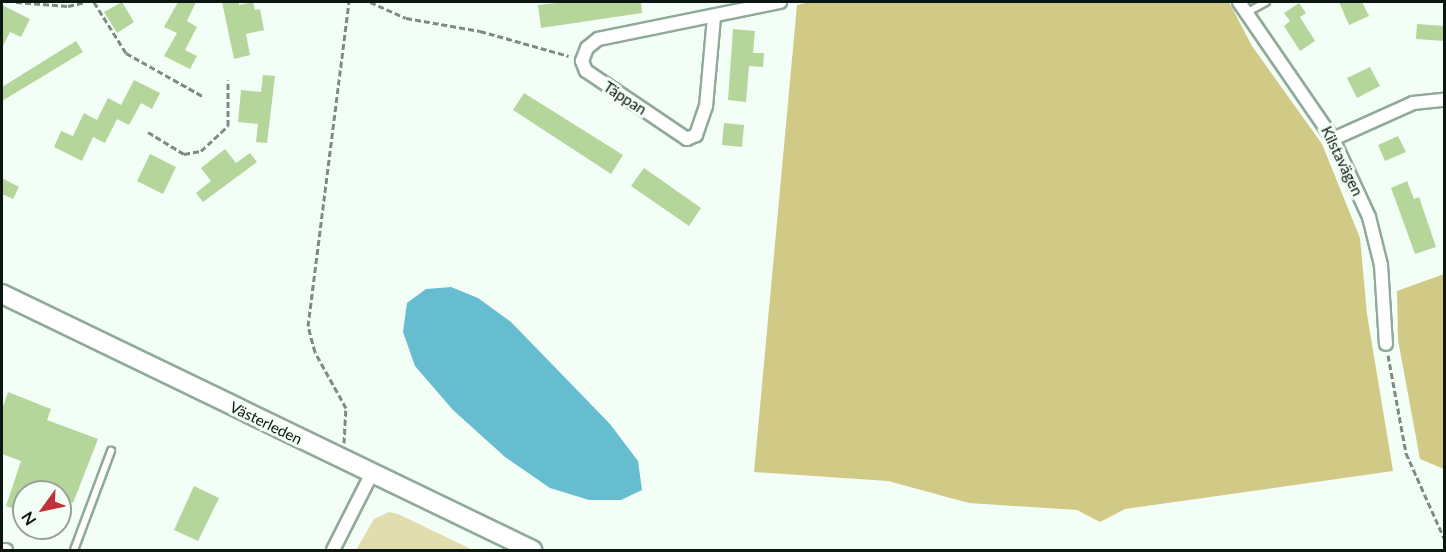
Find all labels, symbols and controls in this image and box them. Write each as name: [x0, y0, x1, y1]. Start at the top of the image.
street label: Täppan: [600, 77, 650, 119]
street label: Kilstavägen: [1317, 123, 1367, 199]
street label: Västerleden: [227, 398, 305, 448]
north arrow: [12, 480, 72, 540]
text: N: [17, 509, 39, 529]

